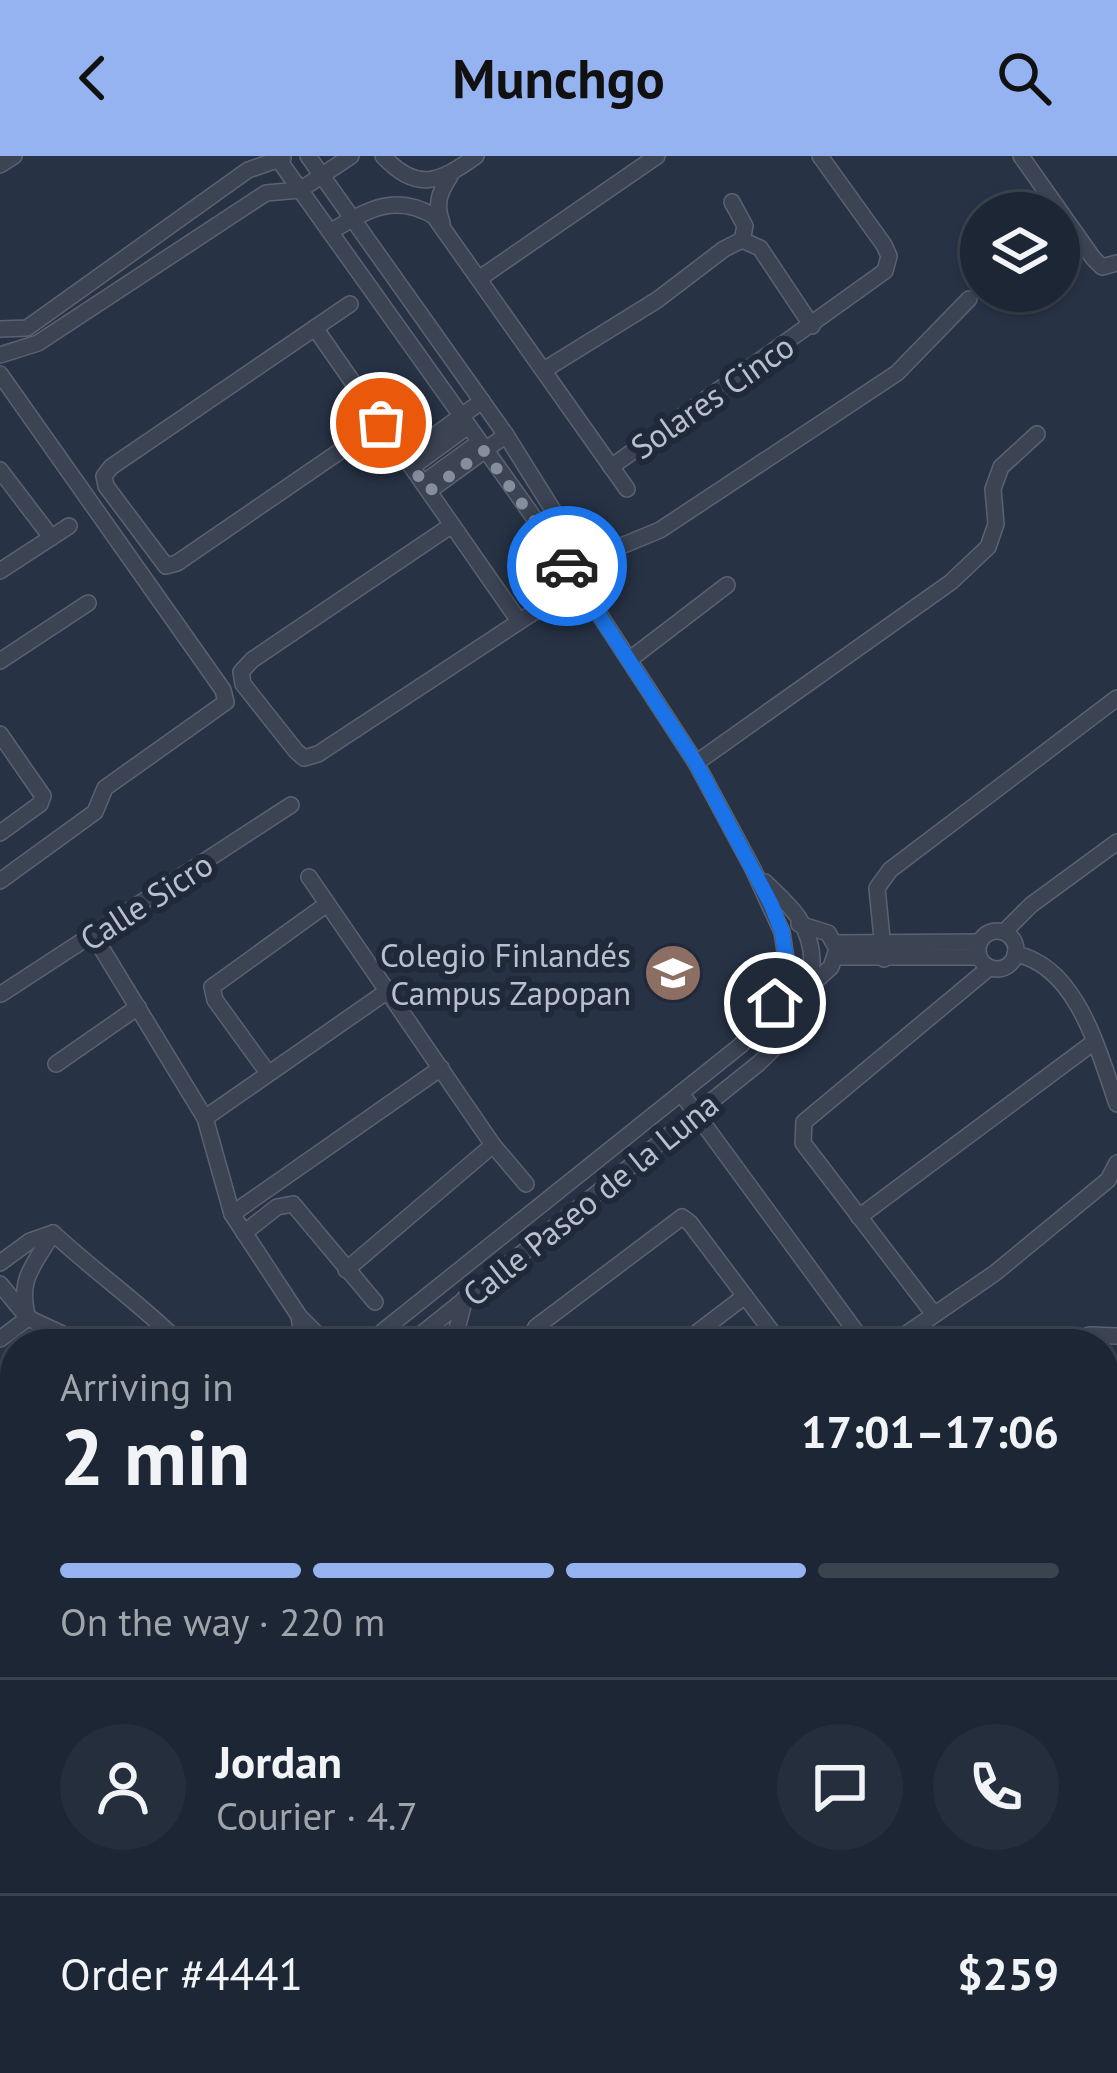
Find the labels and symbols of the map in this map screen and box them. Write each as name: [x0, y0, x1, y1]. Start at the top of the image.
street label: Solares Cinco: [622, 324, 802, 468]
pin: [330, 372, 432, 474]
courier: [507, 506, 627, 626]
street label: Calle Sicro: [72, 842, 220, 960]
place label: Colegio Finlandés Campus Zapopan: [380, 933, 631, 1014]
school or university icon: Colegio Finlandés Campus Zapopan: [642, 942, 704, 1004]
pin: [724, 952, 826, 1054]
street label: Calle Paseo de la Luna: [453, 1083, 727, 1315]

